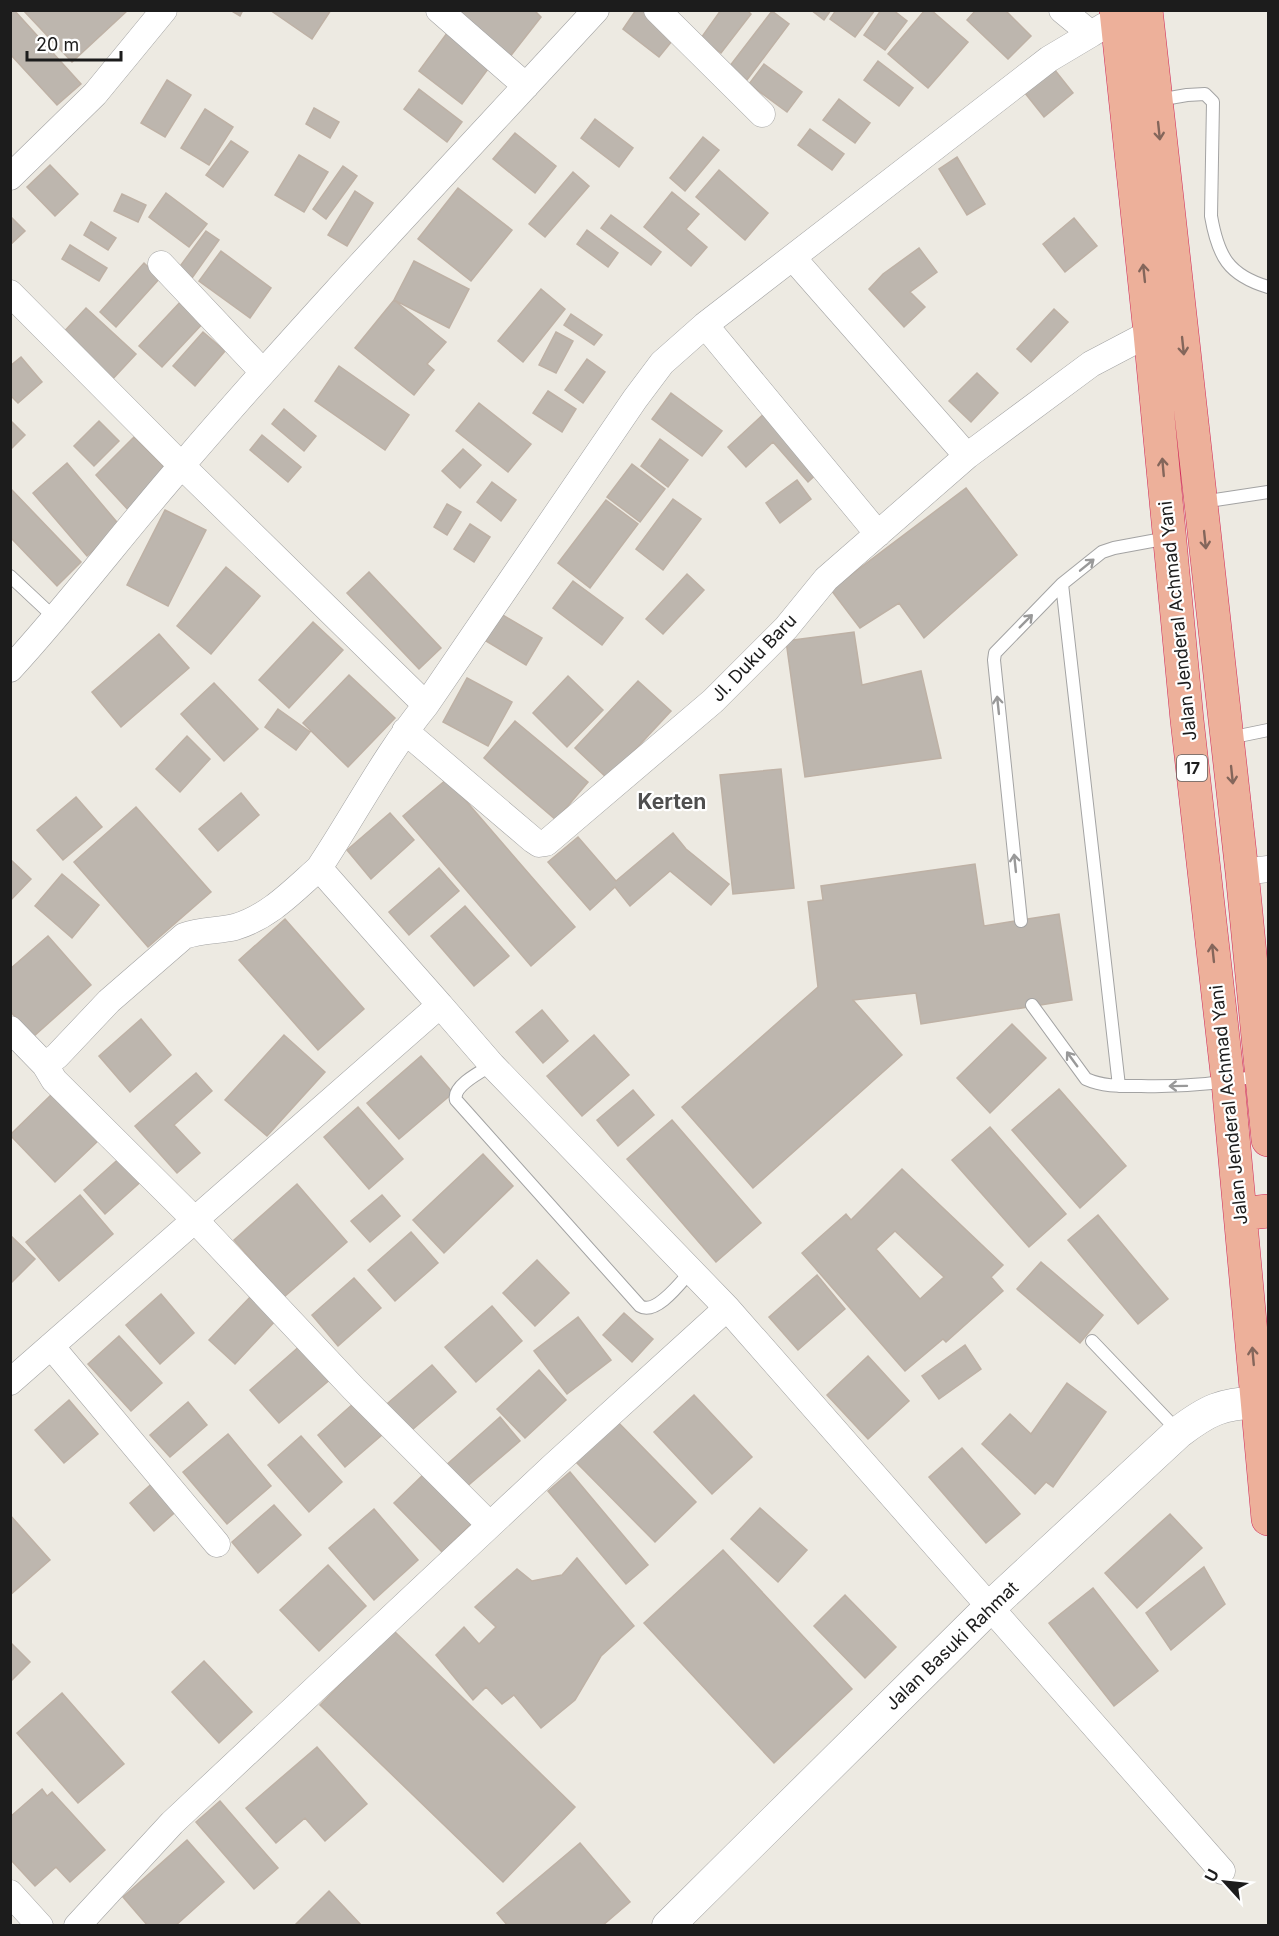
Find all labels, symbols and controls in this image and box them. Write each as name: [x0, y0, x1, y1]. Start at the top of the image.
scale bar: [27, 24, 122, 62]
text: 20 m: [36, 34, 79, 55]
one-way arrow: [1154, 121, 1165, 141]
one-way arrow: [1138, 263, 1149, 283]
one-way arrow: [1178, 336, 1189, 355]
one-way arrow: [1157, 457, 1168, 477]
street label: Jalan Jenderal Achmad Yani: [1154, 500, 1201, 742]
one-way arrow: [1200, 529, 1211, 549]
one-way arrow: [1079, 558, 1095, 571]
street label: Jl. Duku Baru: [707, 610, 801, 706]
one-way arrow: [1018, 613, 1033, 628]
one-way arrow: [992, 695, 1003, 715]
road number: 17: [1177, 755, 1207, 781]
one-way arrow: [1226, 765, 1237, 785]
district label: Kerten: [638, 789, 706, 814]
one-way arrow: [1009, 853, 1020, 873]
one-way arrow: [1208, 944, 1219, 964]
street label: Jalan Jenderal Achmad Yani: [1205, 984, 1252, 1226]
one-way arrow: [1065, 1051, 1078, 1067]
one-way arrow: [1169, 1080, 1189, 1092]
one-way arrow: [1247, 1347, 1258, 1367]
street label: Jalan Basuki Rahmat: [881, 1577, 1022, 1714]
north arrow: [1195, 1852, 1255, 1912]
text: U: [1200, 1865, 1223, 1885]

